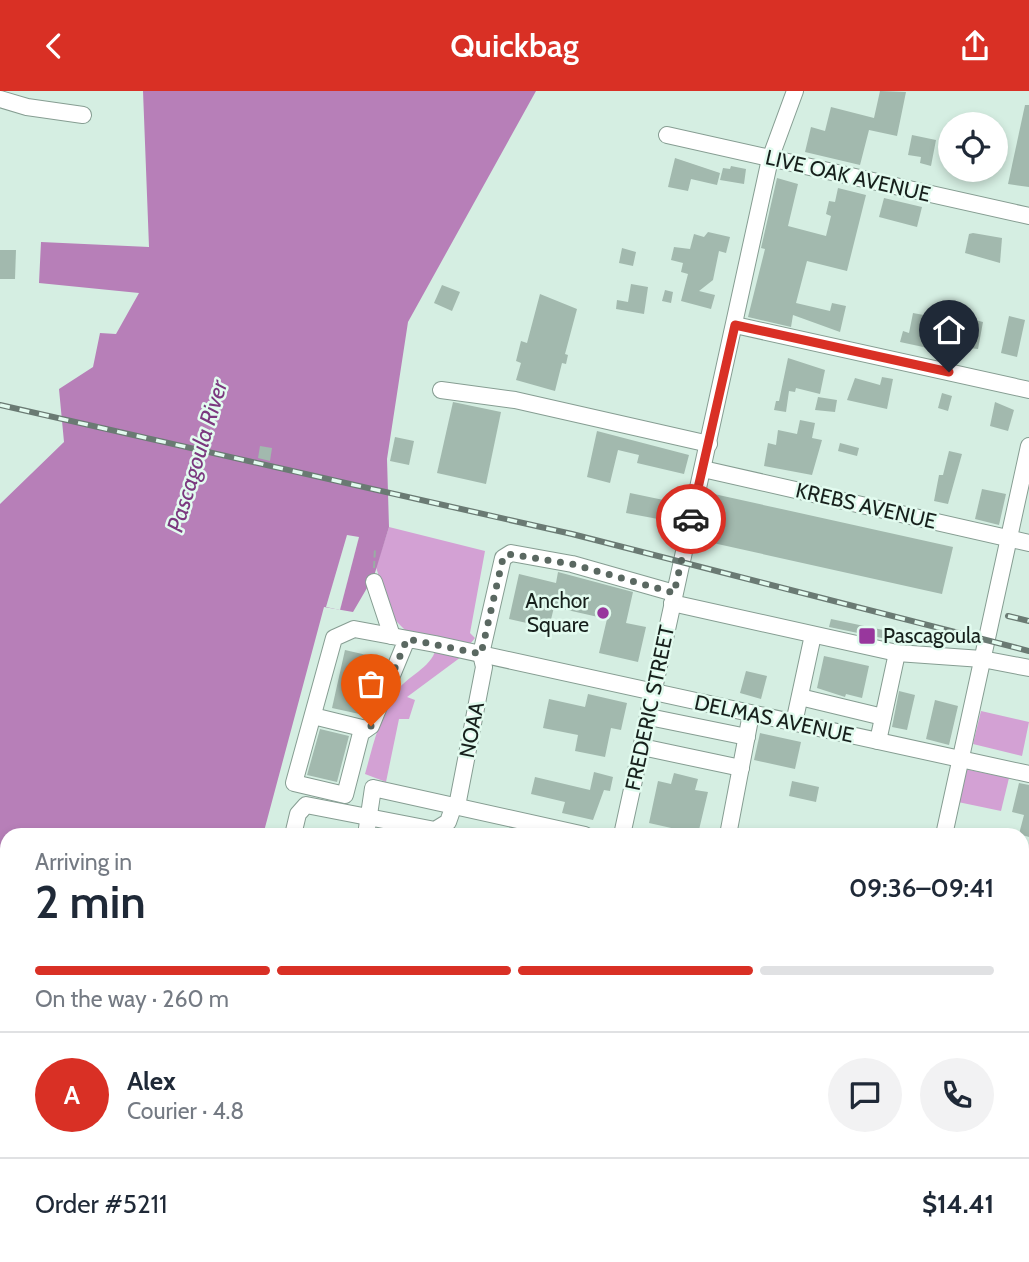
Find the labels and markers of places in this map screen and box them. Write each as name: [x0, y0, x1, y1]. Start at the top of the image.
pin: [919, 300, 979, 372]
place label: Anchor Square: [525, 588, 589, 637]
marker: Anchor Square: [595, 605, 611, 621]
place label: Pascagoula: [883, 623, 981, 648]
marker: Pascagoula: [857, 626, 877, 646]
pin: [341, 654, 401, 726]

